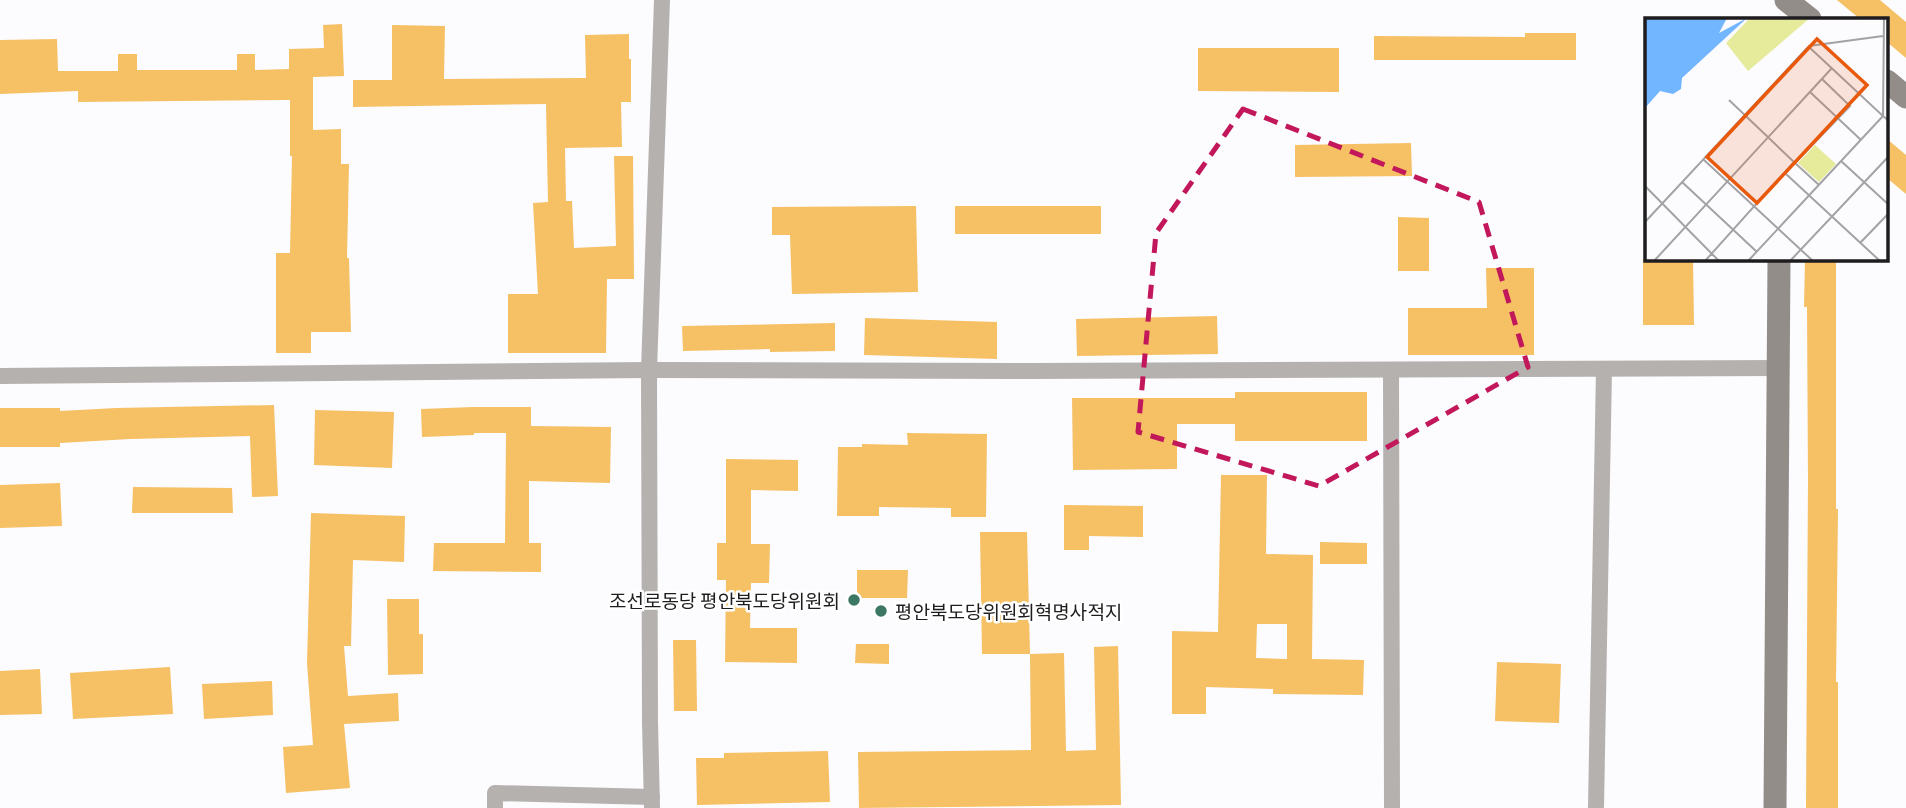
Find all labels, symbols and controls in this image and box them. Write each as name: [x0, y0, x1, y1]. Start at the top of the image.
inset map: [1645, 18, 1888, 261]
place label: 조선로동당 평안북도당위원회: [609, 589, 840, 612]
marker: 조선로동당 평안북도당위원회: [846, 592, 862, 608]
place label: 평안북도당위원회혁명사적지: [895, 600, 1122, 623]
marker: 평안북도당위원회혁명사적지: [873, 603, 889, 619]

